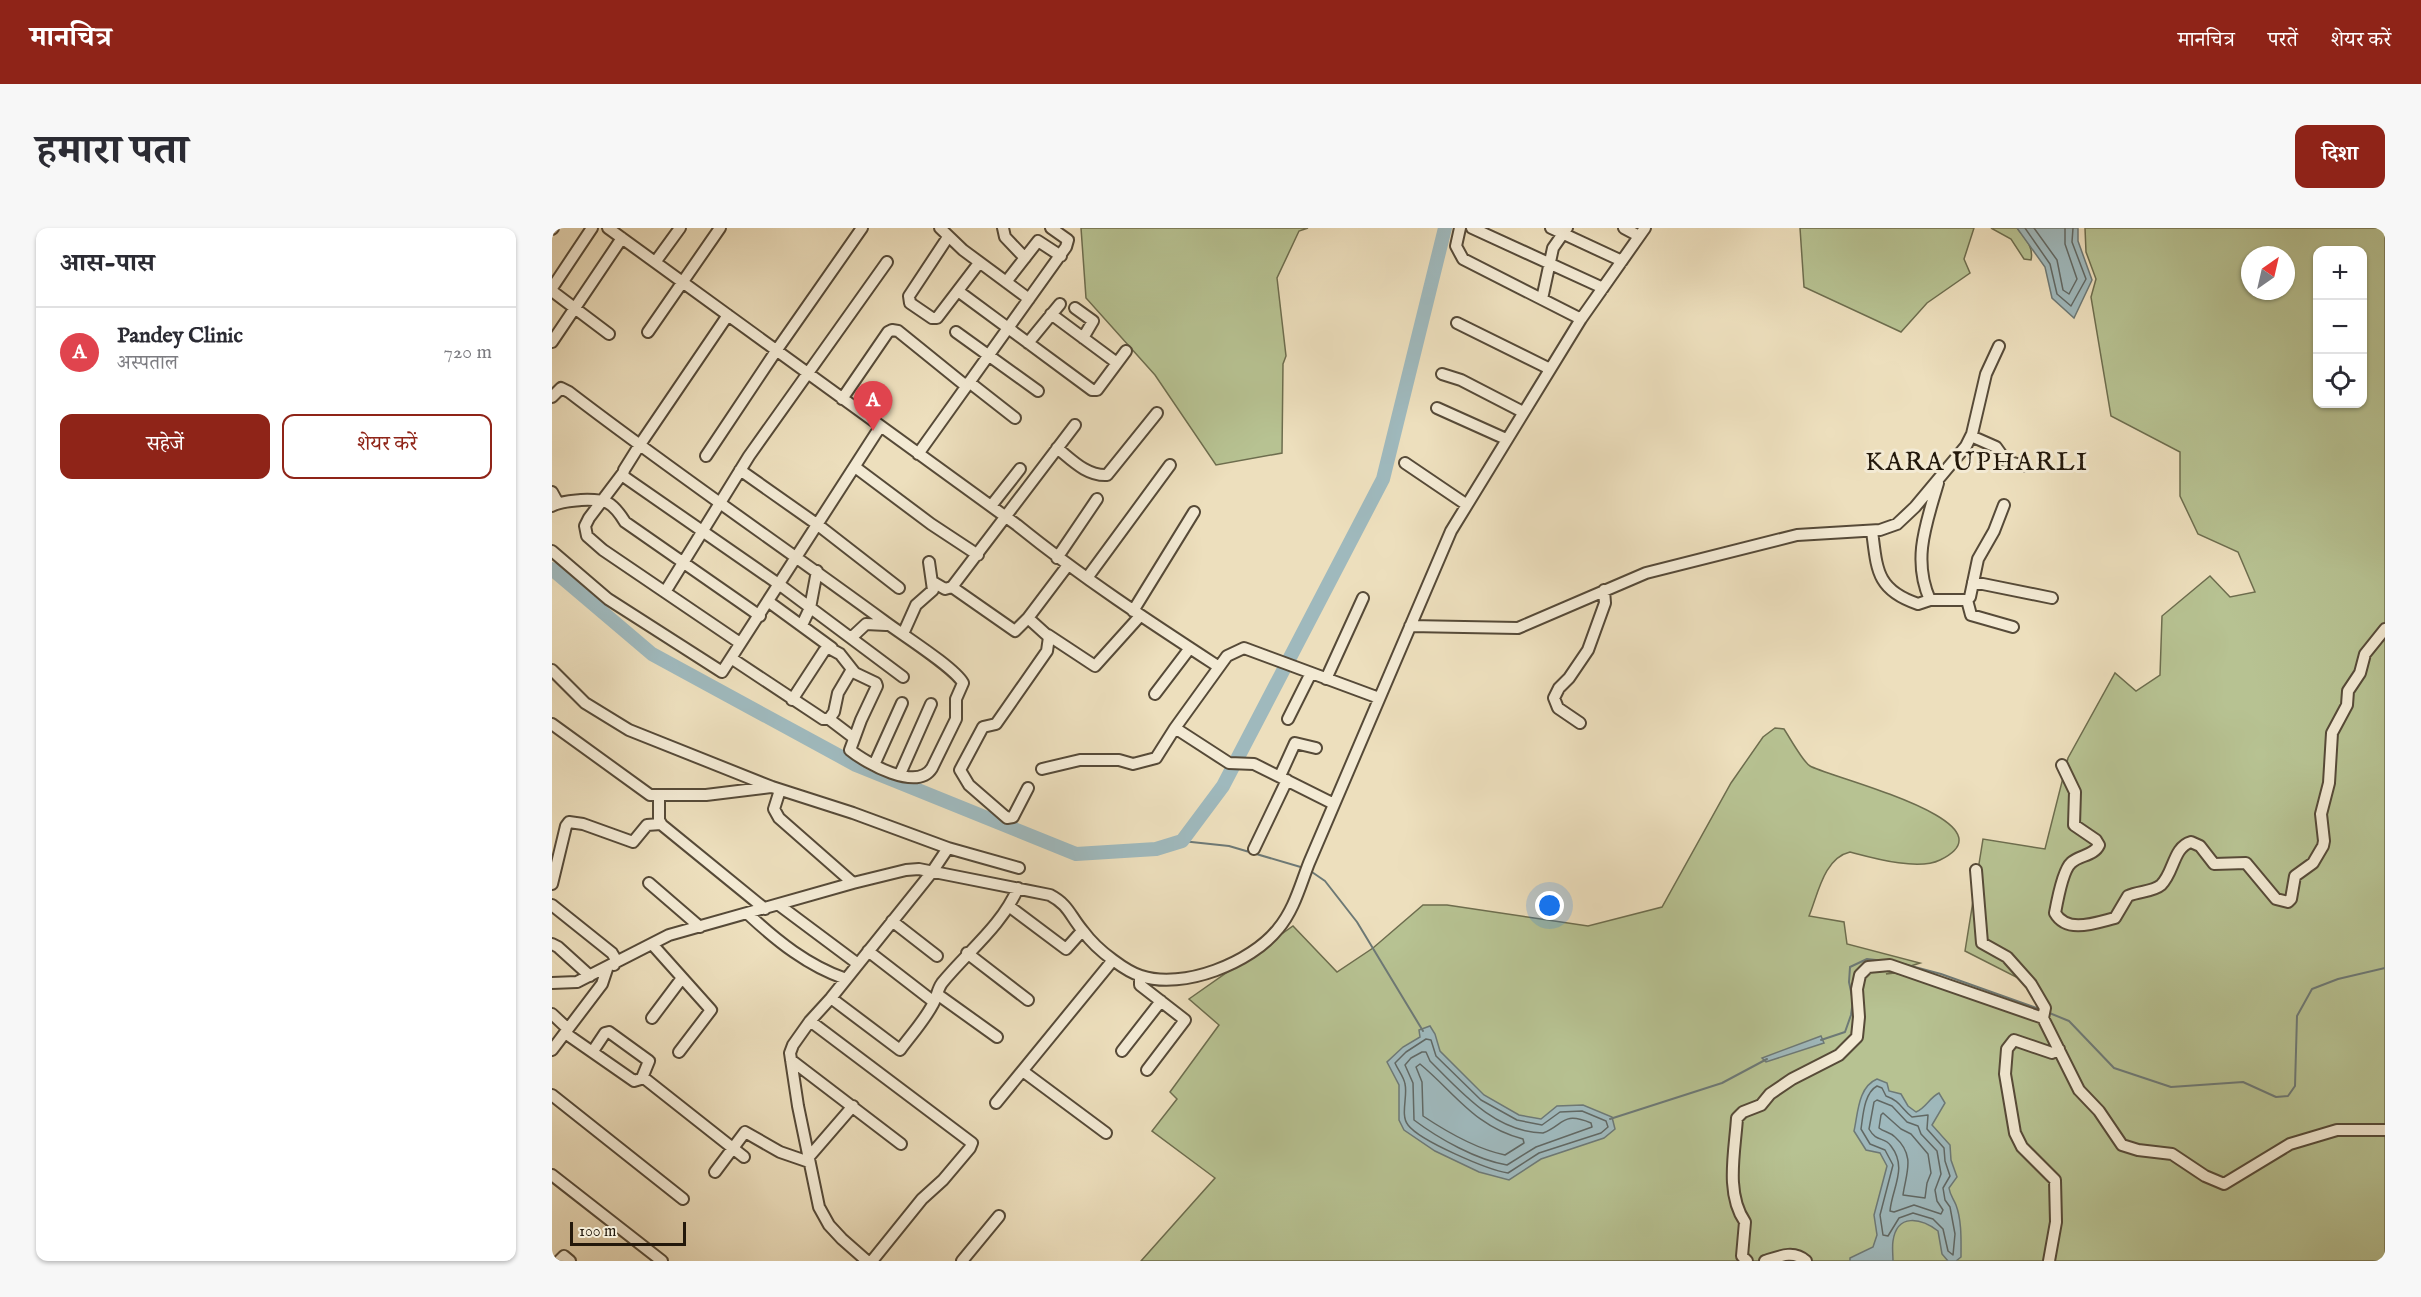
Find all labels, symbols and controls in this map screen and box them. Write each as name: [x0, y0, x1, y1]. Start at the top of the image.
text: मानचित्र: [30, 21, 112, 56]
text: मानचित्र: [2178, 27, 2235, 54]
text: परतें: [2268, 27, 2298, 54]
text: शेयर करें: [2331, 27, 2391, 54]
text: हमारा पता: [36, 125, 188, 178]
button: दिशा: [2295, 125, 2385, 188]
north arrow: [2241, 246, 2295, 300]
map controls: [2313, 246, 2367, 408]
button: +: [2313, 246, 2367, 300]
text: आस-पास: [60, 247, 155, 280]
button: −: [2313, 300, 2367, 354]
text: Pandey Clinic: [117, 322, 243, 350]
text: A: [73, 340, 86, 365]
text: 720 m: [444, 340, 492, 365]
text: अस्पताल: [117, 351, 178, 376]
button: locate: [2313, 354, 2367, 408]
pin: A: [854, 382, 892, 431]
button: सहेजें: [60, 414, 270, 479]
button: शेयर करें: [282, 414, 492, 479]
district label: KARA UPHARLI: [1865, 446, 2089, 479]
your location: [1535, 891, 1564, 920]
scale bar: [570, 1219, 686, 1246]
text: 100 m: [579, 1222, 616, 1242]

